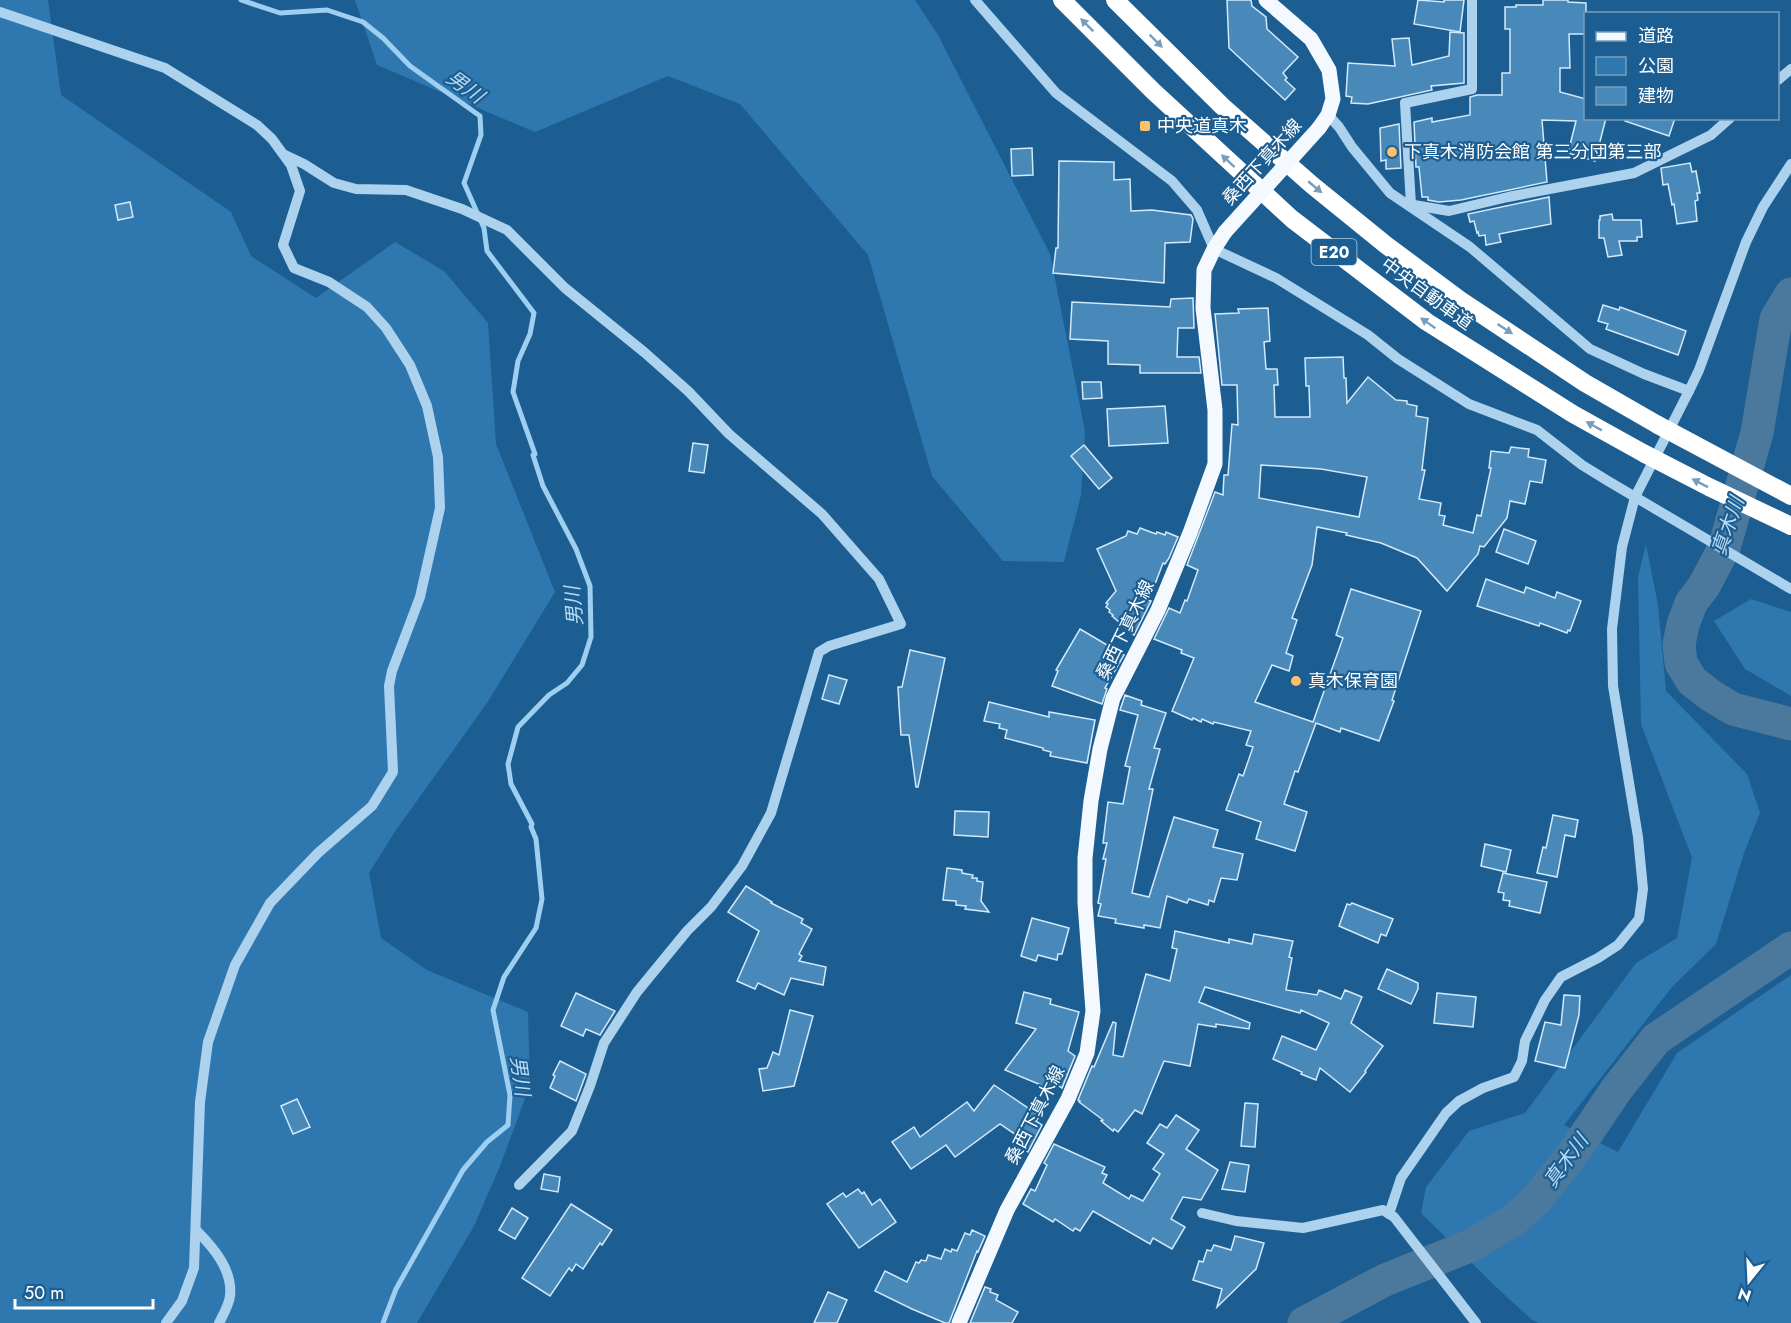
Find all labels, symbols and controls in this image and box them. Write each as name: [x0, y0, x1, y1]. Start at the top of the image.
legend: [1584, 12, 1779, 120]
one-way arrow: [1081, 19, 1095, 33]
text: 道路: [1638, 23, 1674, 49]
one-way arrow: [1149, 34, 1164, 48]
text: 公園: [1638, 53, 1674, 79]
water label: 男川: [440, 64, 491, 112]
text: 建物: [1638, 83, 1674, 109]
place label: 中央道真木: [1157, 113, 1247, 139]
street label: 桑西下真木線: [1216, 113, 1308, 211]
marker: 中央道真木: [1138, 119, 1152, 133]
place label: 下真木消防会館 第三分団第三部: [1404, 139, 1661, 165]
marker: 下真木消防会館 第三分団第三部: [1385, 145, 1399, 159]
one-way arrow: [1221, 154, 1235, 168]
one-way arrow: [1307, 181, 1323, 194]
road number: E20: [1312, 239, 1356, 265]
street label: 中央自動車道: [1376, 252, 1478, 336]
one-way arrow: [1421, 317, 1437, 329]
one-way arrow: [1496, 324, 1513, 335]
one-way arrow: [1585, 421, 1602, 431]
one-way arrow: [1692, 478, 1709, 487]
water label: 真木川: [1705, 491, 1752, 559]
street label: 桑西下真木線: [1090, 576, 1160, 684]
water label: 男川: [558, 583, 590, 627]
place label: 真木保育園: [1308, 668, 1398, 694]
marker: 真木保育園: [1289, 674, 1303, 688]
water label: 男川: [503, 1054, 537, 1100]
street label: 桑西下真木線: [999, 1061, 1071, 1169]
water label: 真木川: [1537, 1127, 1597, 1194]
north arrow: [1719, 1251, 1779, 1311]
scale bar: [15, 1272, 153, 1310]
text: 50 m: [24, 1280, 64, 1306]
text: N: [1735, 1282, 1754, 1308]

